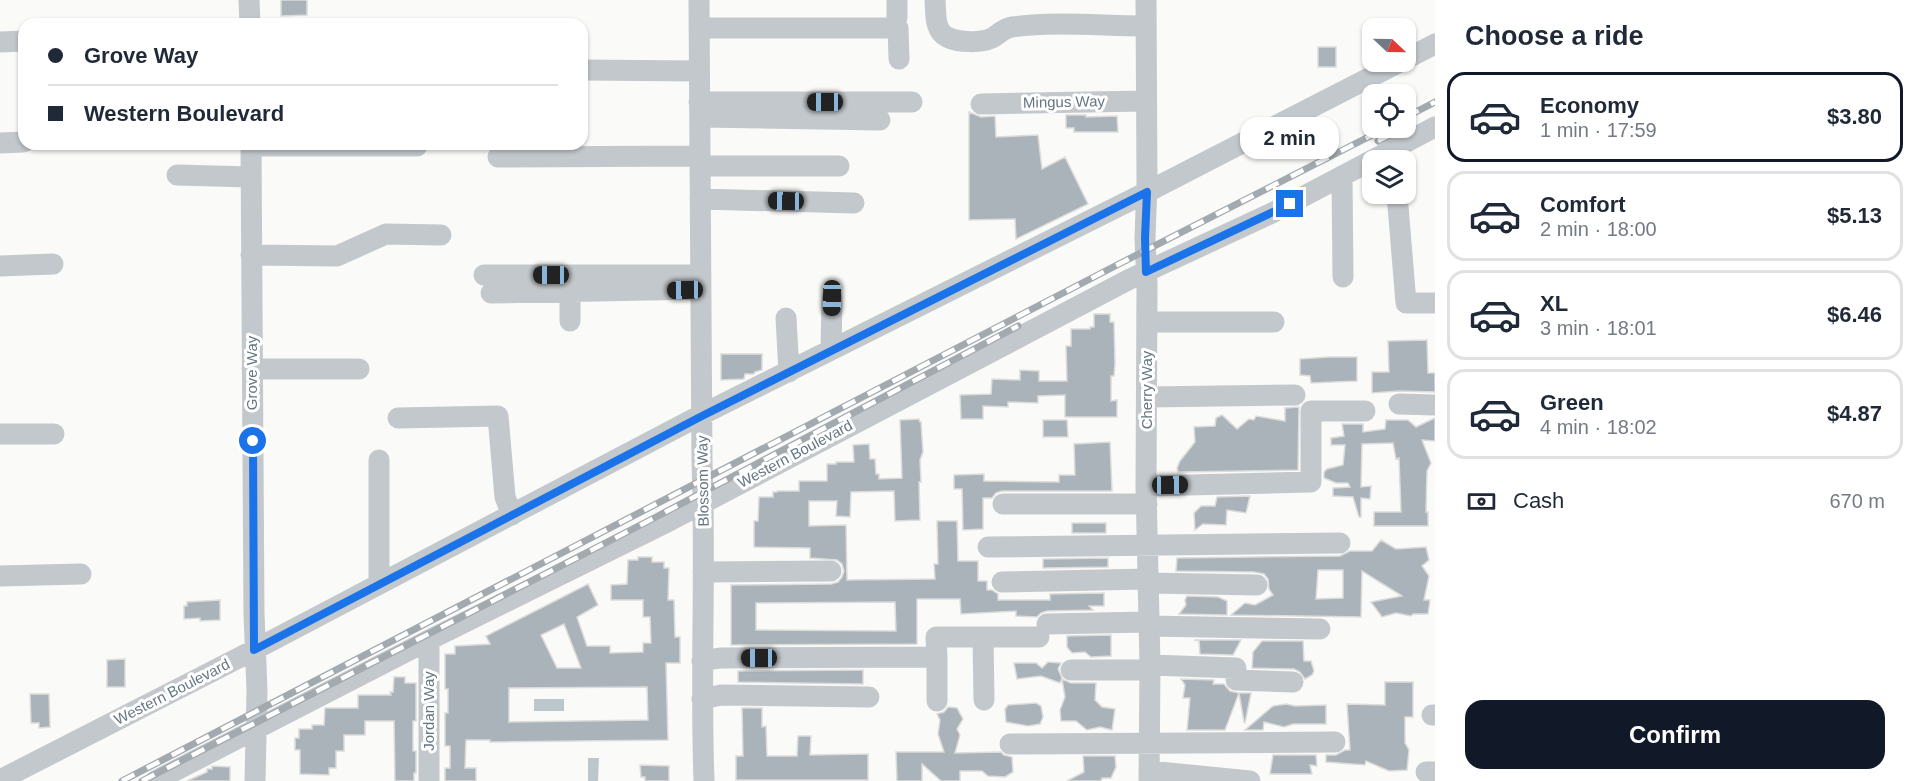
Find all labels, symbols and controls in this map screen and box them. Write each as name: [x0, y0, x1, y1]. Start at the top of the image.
north arrow: [1362, 18, 1416, 72]
map controls: [1362, 18, 1416, 204]
text: Choose a ride: [1465, 21, 1644, 51]
text: Grove Way: [84, 43, 198, 68]
button: locate: [1362, 84, 1416, 138]
icon: car: [1468, 90, 1522, 144]
street label: Mingus Way: [1023, 92, 1106, 111]
car: [807, 93, 843, 111]
text: Economy: [1540, 93, 1639, 118]
text: Western Boulevard: [84, 101, 284, 126]
text: $3.80: [1827, 104, 1882, 129]
callout: 2 min: [1240, 117, 1340, 159]
text: 1 min · 17:59: [1540, 119, 1657, 141]
text: 2 min: [1263, 127, 1316, 149]
button: layers: [1362, 150, 1416, 204]
icon: car: [1468, 189, 1522, 243]
route end: [1276, 190, 1303, 217]
car: [768, 192, 804, 210]
text: Comfort: [1540, 192, 1626, 217]
text: $5.13: [1827, 203, 1882, 228]
text: 2 min · 18:00: [1540, 218, 1657, 240]
car: [533, 266, 569, 284]
car: [823, 280, 841, 316]
car: [667, 281, 703, 299]
icon: car: [1468, 288, 1522, 342]
text: XL: [1540, 291, 1568, 316]
text: $6.46: [1827, 302, 1882, 327]
text: 3 min · 18:01: [1540, 317, 1657, 339]
street label: Grove Way: [243, 335, 260, 410]
street label: Cherry Way: [1138, 350, 1155, 429]
icon: car: [1468, 387, 1522, 441]
text: Green: [1540, 390, 1604, 415]
text: $4.87: [1827, 401, 1882, 426]
street label: Western Boulevard: [735, 416, 855, 491]
text: 4 min · 18:02: [1540, 416, 1657, 438]
route start: [239, 427, 266, 454]
street label: Blossom Way: [693, 435, 712, 527]
car: [1152, 476, 1188, 494]
icon: cash: [1465, 485, 1498, 518]
text: Cash: [1513, 488, 1564, 513]
text: 670 m: [1829, 490, 1885, 512]
car: [741, 649, 777, 667]
street label: Western Boulevard: [111, 655, 232, 728]
street label: Jordan Way: [420, 671, 437, 751]
button: Confirm: [1465, 700, 1885, 769]

